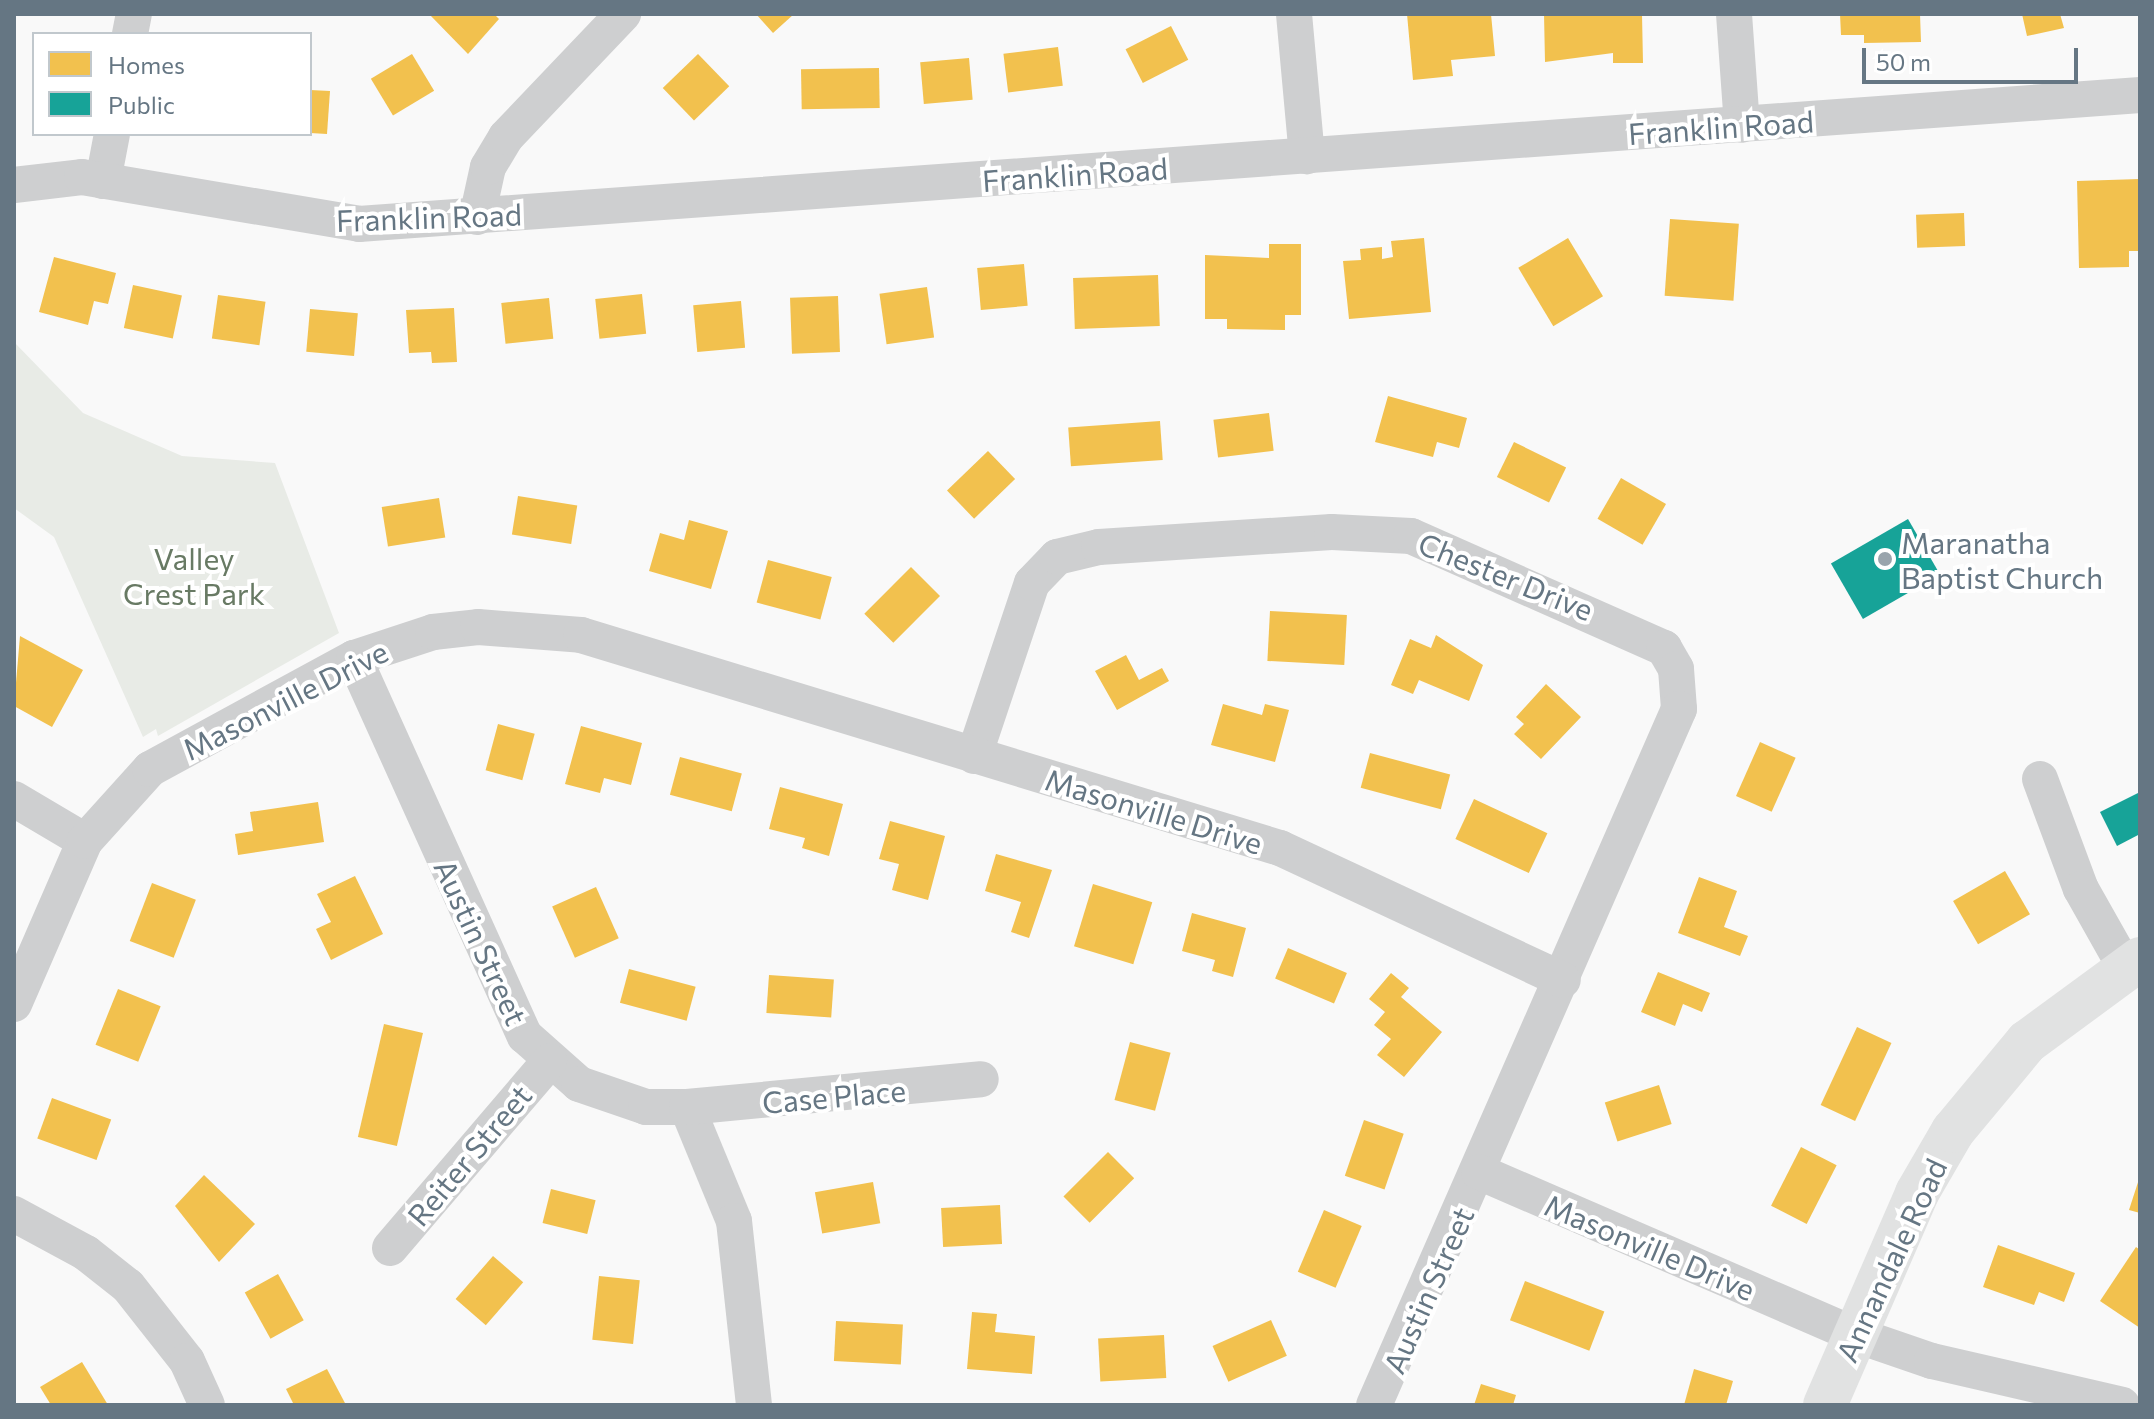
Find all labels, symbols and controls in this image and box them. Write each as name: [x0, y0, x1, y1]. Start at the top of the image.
legend: [32, 32, 312, 136]
scale bar: [1866, 32, 2082, 82]
text: 50 m: [1876, 47, 1931, 76]
text: Homes: [108, 50, 185, 79]
text: Public: [108, 90, 175, 119]
street label: Franklin Road: [1627, 103, 1815, 151]
street label: Franklin Road: [981, 150, 1169, 198]
street label: Franklin Road: [335, 196, 523, 238]
place label: Maranatha Baptist Church: [1901, 524, 2103, 594]
street label: Chester Drive: [1413, 525, 1599, 627]
park label: Valley Crest Park: [123, 540, 265, 610]
marker: Maranatha Baptist Church: [1876, 550, 1894, 568]
street label: Masonville Drive: [177, 633, 393, 767]
street label: Masonville Drive: [1041, 761, 1267, 861]
street label: Austin Street: [427, 854, 535, 1030]
street label: Case Place: [761, 1072, 907, 1120]
street label: Reiter Street: [400, 1077, 538, 1233]
street label: Annandale Road: [1828, 1153, 1954, 1367]
street label: Masonville Drive: [1539, 1186, 1761, 1308]
street label: Austin Street: [1375, 1201, 1481, 1379]

